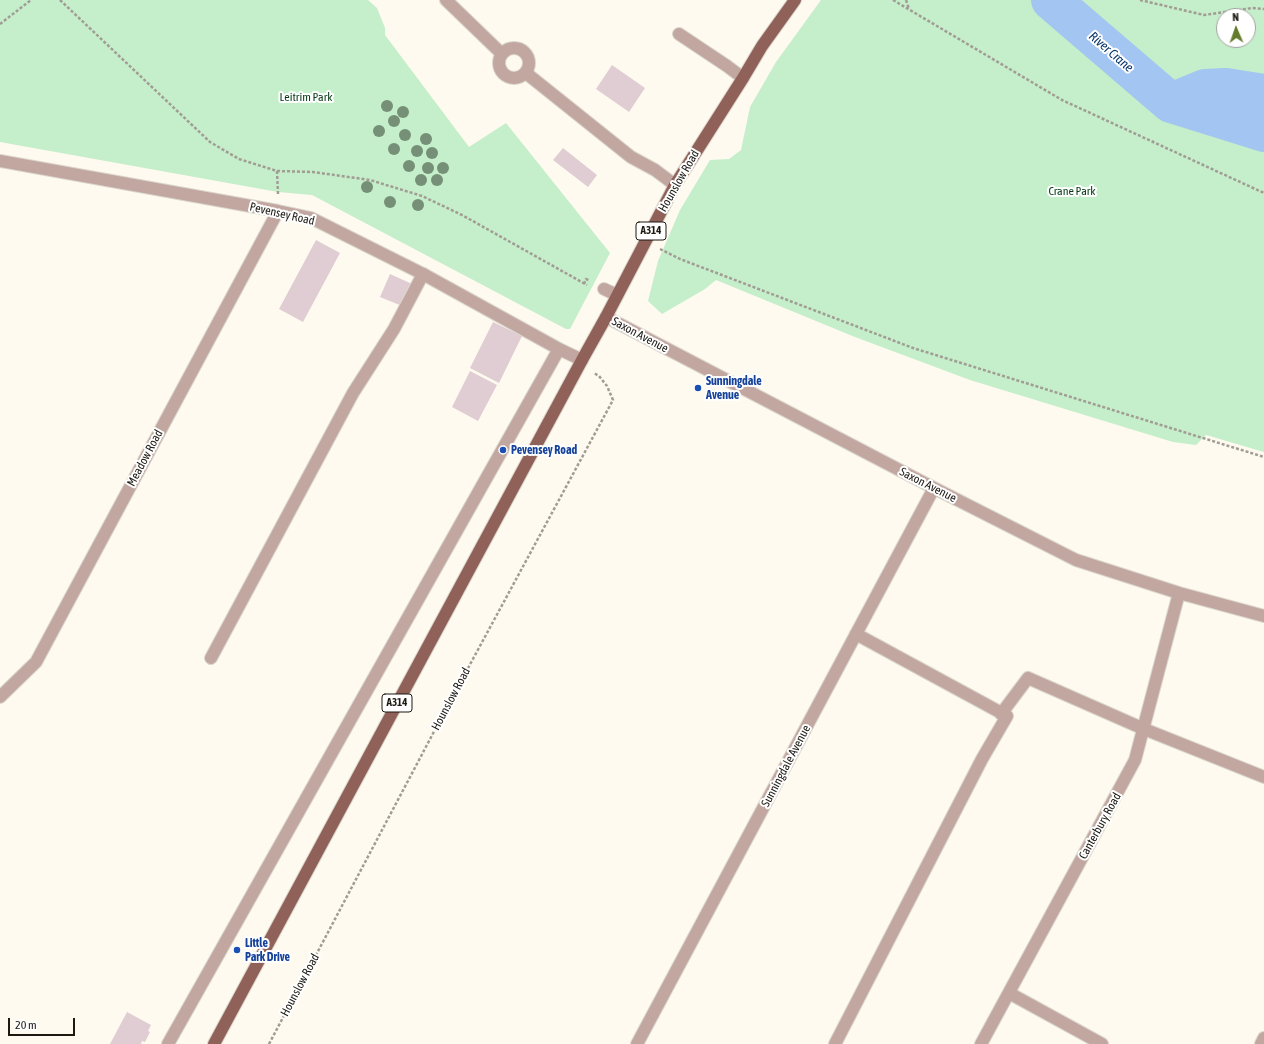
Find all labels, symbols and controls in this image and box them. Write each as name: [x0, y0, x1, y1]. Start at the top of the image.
north arrow: [1216, 8, 1256, 48]
text: N: [1232, 11, 1239, 23]
water label: River Crane: [1086, 28, 1136, 76]
park label: Leitrim Park: [280, 90, 332, 104]
street label: Hounslow Road: [656, 148, 702, 214]
park label: Crane Park: [1048, 184, 1096, 198]
street label: Pevensey Road: [248, 200, 316, 228]
road number: A314: [636, 222, 666, 240]
street label: Saxon Avenue: [609, 314, 671, 356]
place label: Sunningdale Avenue: [706, 374, 762, 402]
marker: Sunningdale Avenue: [693, 383, 703, 393]
street label: Meadow Road: [124, 427, 166, 489]
place label: Pevensey Road: [511, 443, 577, 457]
marker: Pevensey Road: [498, 445, 508, 455]
street label: Saxon Avenue: [897, 465, 959, 505]
street label: Hounslow Road: [429, 665, 473, 733]
road number: A314: [382, 694, 412, 712]
street label: Sunningdale Avenue: [758, 723, 814, 809]
street label: Canterbury Road: [1076, 790, 1124, 862]
place label: Little Park Drive: [245, 936, 290, 964]
marker: Little Park Drive: [232, 945, 242, 955]
street label: Hounslow Road: [278, 951, 322, 1019]
scale bar: [10, 1010, 77, 1036]
text: 20 m: [15, 1018, 37, 1032]

